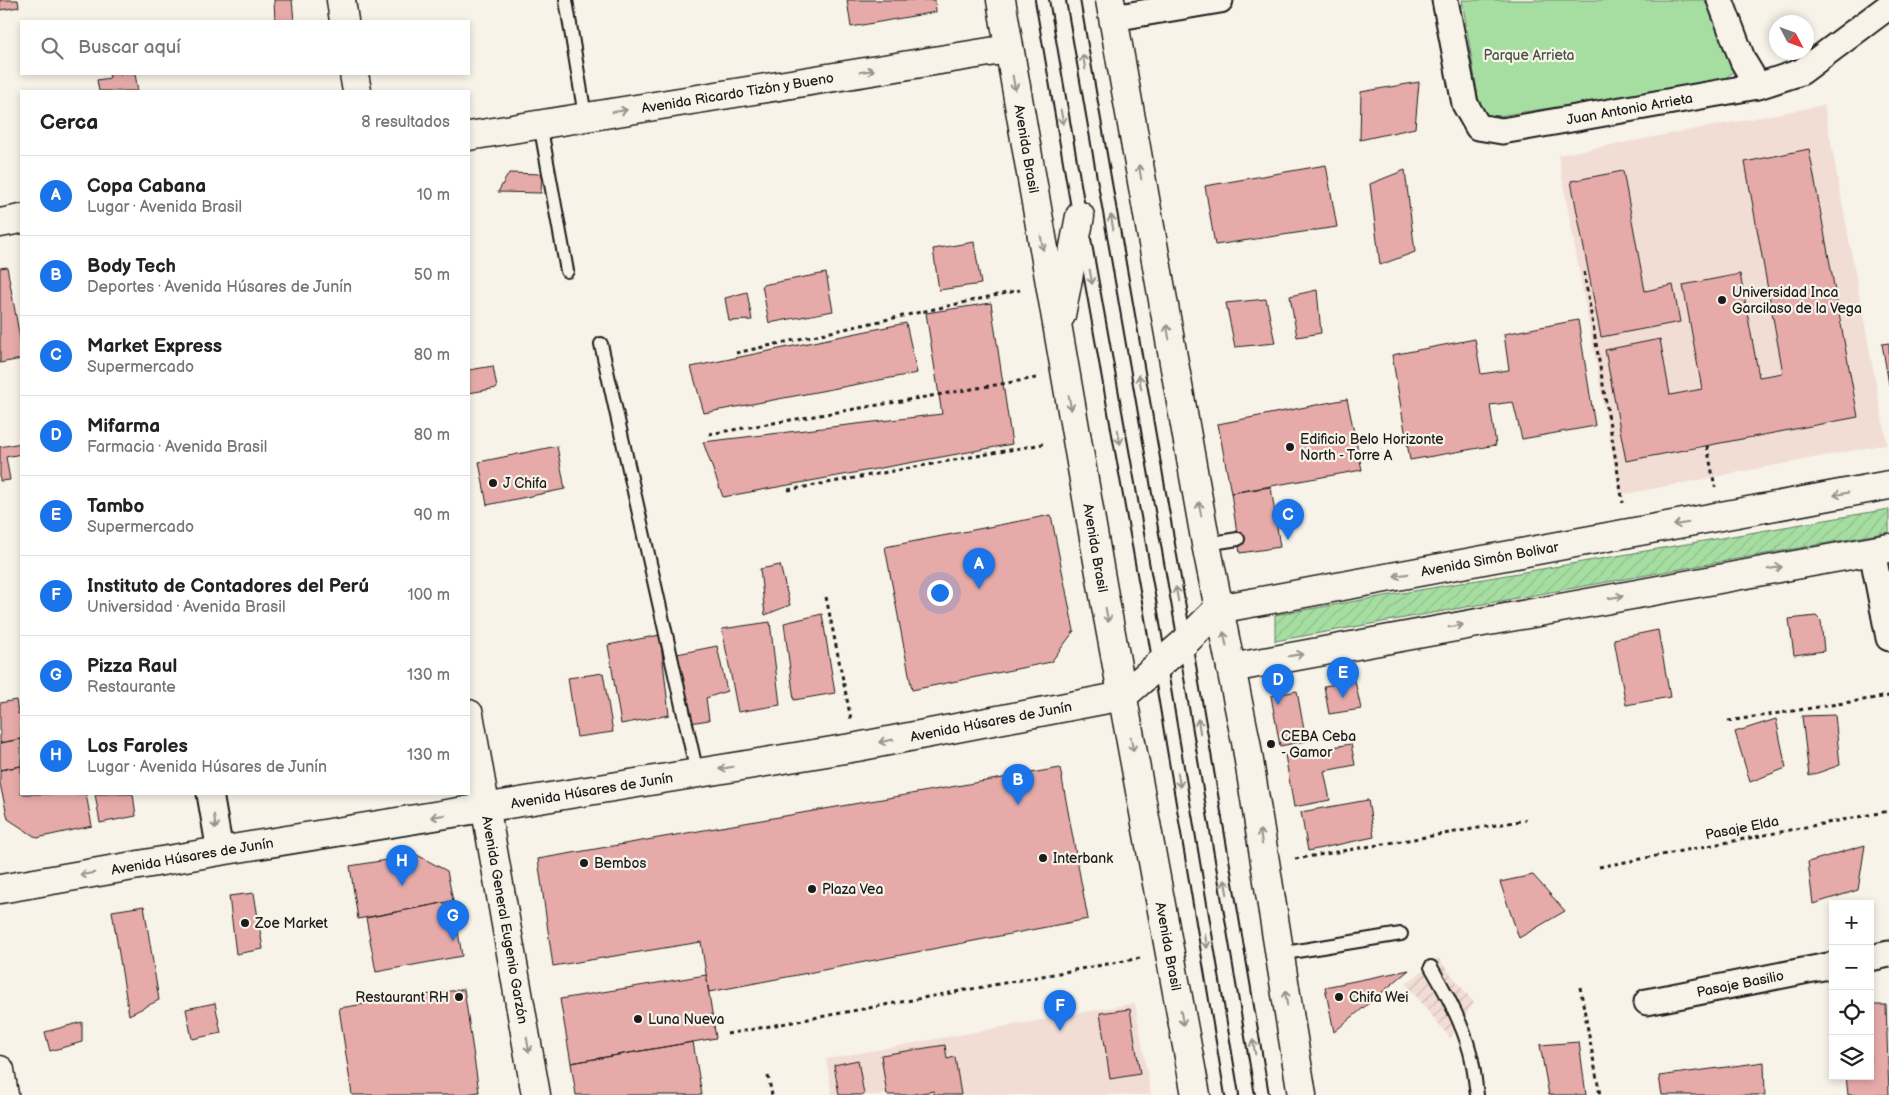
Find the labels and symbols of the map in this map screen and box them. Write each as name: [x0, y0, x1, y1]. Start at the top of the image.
north arrow: [1769, 15, 1814, 60]
park label: Parque Arrieta: [1483, 47, 1575, 64]
one-way arrow: [1078, 54, 1088, 70]
one-way arrow: [859, 66, 875, 76]
street label: Avenida Ricardo Tizón y Bueno: [640, 69, 835, 117]
one-way arrow: [1010, 74, 1020, 90]
street label: Juan Antonio Arrieta: [1565, 89, 1694, 128]
street label: Avenida Brasil: [1011, 103, 1043, 194]
one-way arrow: [612, 105, 628, 115]
one-way arrow: [1058, 109, 1068, 125]
one-way arrow: [1135, 164, 1145, 180]
one-way arrow: [1106, 214, 1116, 230]
one-way arrow: [1038, 234, 1048, 250]
one-way arrow: [1086, 269, 1096, 285]
place label: Universidad Inca Garcilaso de la Vega: [1732, 284, 1862, 317]
marker: Universidad Inca Garcilaso de la Vega: [1716, 294, 1728, 306]
one-way arrow: [1163, 325, 1173, 341]
one-way arrow: [1134, 374, 1144, 390]
one-way arrow: [1066, 394, 1076, 410]
one-way arrow: [1115, 429, 1125, 445]
place label: Edificio Belo Horizonte North - Torre A: [1300, 431, 1444, 464]
marker: Edificio Belo Horizonte North - Torre A: [1284, 441, 1296, 453]
place label: J Chifa: [503, 475, 547, 492]
marker: J Chifa: [487, 477, 499, 489]
one-way arrow: [1833, 489, 1849, 499]
pin: C: [1272, 499, 1304, 540]
street label: Avenida Brasil: [1080, 502, 1112, 594]
one-way arrow: [1194, 502, 1204, 518]
one-way arrow: [1674, 520, 1690, 530]
street label: Avenida Simón Bolivar: [1419, 538, 1561, 580]
pin: A: [963, 548, 995, 589]
one-way arrow: [1767, 563, 1783, 573]
one-way arrow: [1393, 571, 1409, 580]
your location: [927, 580, 953, 606]
one-way arrow: [1171, 586, 1181, 602]
one-way arrow: [1607, 592, 1623, 602]
one-way arrow: [1103, 606, 1113, 622]
one-way arrow: [1447, 621, 1463, 631]
one-way arrow: [1219, 631, 1229, 647]
one-way arrow: [1287, 650, 1303, 660]
pin: E: [1327, 657, 1359, 698]
pin: D: [1262, 664, 1294, 705]
street label: Avenida Húsares de Junín: [909, 698, 1073, 745]
one-way arrow: [1194, 719, 1204, 735]
place label: CEBA Ceba - Gamor: [1281, 728, 1356, 761]
one-way arrow: [1127, 735, 1137, 751]
one-way arrow: [878, 737, 894, 747]
marker: CEBA Ceba - Gamor: [1265, 738, 1277, 750]
one-way arrow: [718, 764, 734, 774]
pin: B: [1002, 764, 1034, 805]
street label: Avenida Húsares de Junín: [509, 769, 674, 812]
one-way arrow: [1175, 772, 1185, 788]
one-way arrow: [430, 811, 446, 821]
street label: Pasaje Elda: [1704, 813, 1780, 843]
one-way arrow: [210, 814, 220, 830]
street label: Avenida General Eugenio Garzón: [479, 815, 532, 1025]
one-way arrow: [1255, 829, 1265, 845]
street label: Avenida Húsares de Junín: [110, 834, 275, 878]
pin: H: [386, 845, 418, 886]
place label: Interbank: [1053, 850, 1113, 867]
marker: Interbank: [1037, 852, 1049, 864]
place label: Bembos: [594, 855, 646, 872]
marker: Bembos: [578, 857, 590, 869]
one-way arrow: [80, 869, 96, 879]
one-way arrow: [1221, 879, 1231, 895]
place label: Plaza Vea: [822, 881, 883, 898]
marker: Plaza Vea: [806, 883, 818, 895]
pin: G: [437, 900, 469, 941]
street label: Avenida Brasil: [1152, 901, 1185, 992]
place label: Zoe Market: [254, 915, 329, 932]
marker: Zoe Market: [239, 917, 251, 929]
one-way arrow: [1202, 932, 1212, 948]
street label: Pasaje Basilio: [1695, 966, 1785, 1000]
place label: Restaurant RH: [355, 989, 449, 1006]
place label: Chifa Wei: [1349, 989, 1408, 1006]
pin: F: [1044, 990, 1076, 1031]
marker: Restaurant RH: [453, 991, 465, 1003]
one-way arrow: [1281, 991, 1291, 1007]
marker: Chifa Wei: [1333, 991, 1345, 1003]
one-way arrow: [1178, 1009, 1187, 1025]
place label: Luna Nueva: [648, 1011, 725, 1028]
marker: Luna Nueva: [632, 1013, 644, 1025]
one-way arrow: [523, 1037, 533, 1053]
one-way arrow: [1248, 1039, 1258, 1055]

